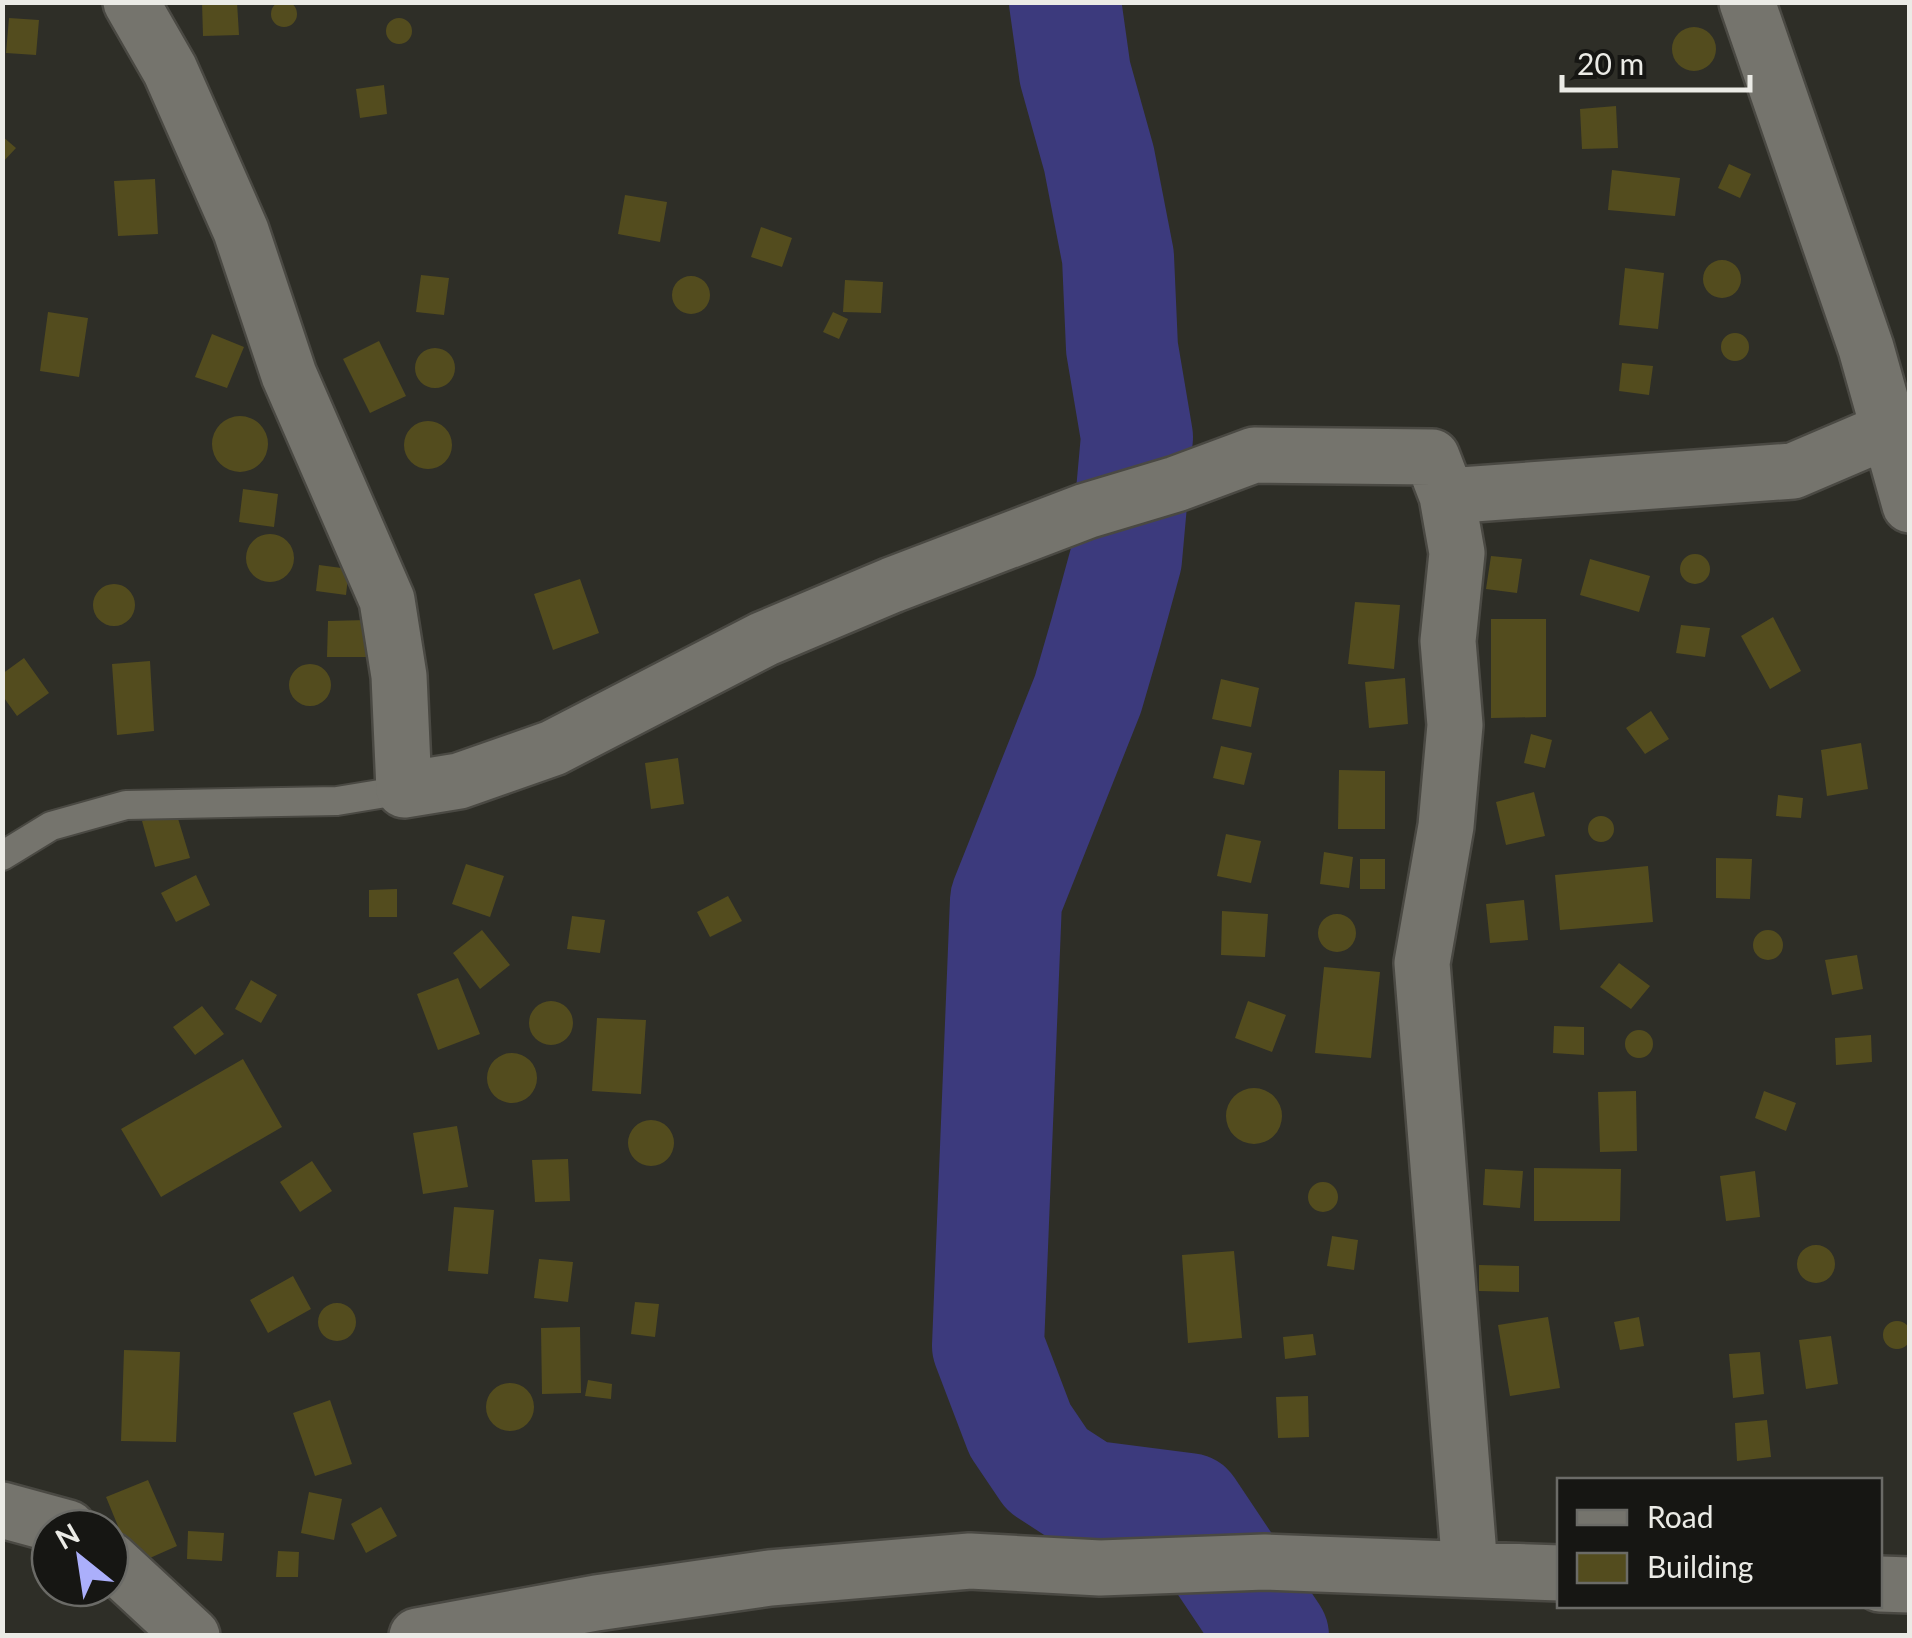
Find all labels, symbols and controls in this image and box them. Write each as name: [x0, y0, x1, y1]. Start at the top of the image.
scale bar: [1562, 30, 1750, 92]
text: 20 m: [1577, 45, 1644, 81]
legend: [1557, 1478, 1882, 1608]
text: Road: [1647, 1498, 1714, 1534]
north arrow: [30, 1508, 130, 1608]
text: N: [49, 1515, 85, 1556]
text: Building: [1647, 1548, 1753, 1584]

